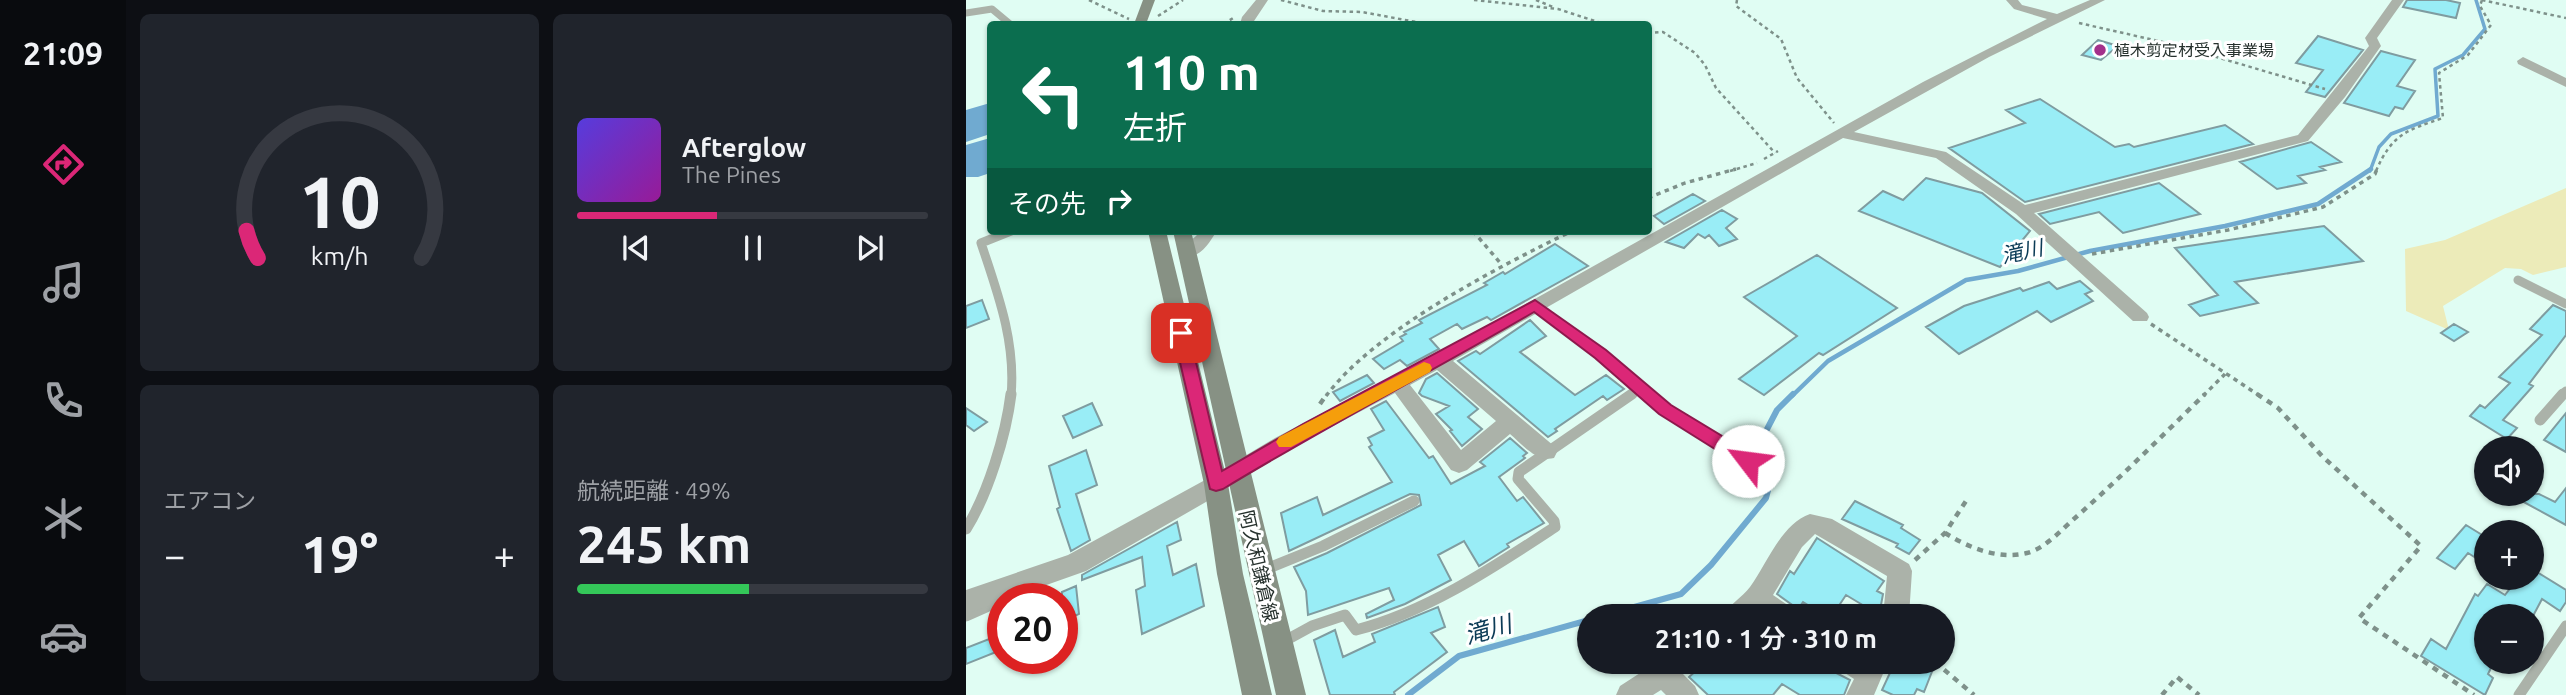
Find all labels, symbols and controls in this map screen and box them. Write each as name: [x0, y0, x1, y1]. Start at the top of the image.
text: 21:09: [23, 35, 103, 71]
place label: 植木剪定材受入事業場: [2114, 41, 2274, 59]
marker: 植木剪定材受入事業場: [2092, 42, 2108, 58]
text: 110 m: [1123, 44, 1260, 99]
icon: left: [1008, 49, 1099, 140]
text: 左折: [1123, 109, 1187, 145]
text: Afterglow: [682, 133, 806, 162]
icon: directions: [39, 140, 88, 189]
text: 10: [298, 161, 381, 243]
text: The Pines: [682, 162, 781, 187]
icon: right: [1100, 182, 1138, 220]
text: その先: [1008, 189, 1086, 218]
icon: previous: [617, 229, 655, 267]
icon: pause: [734, 229, 772, 267]
icon: next: [851, 229, 889, 267]
water label: 滝川: [1999, 235, 2047, 267]
text: km/h: [311, 242, 368, 270]
icon: music: [39, 258, 88, 307]
pin: [1151, 303, 1211, 363]
icon: arrive: [1162, 314, 1200, 352]
icon: phone: [39, 376, 88, 425]
position arrow: [1711, 424, 1785, 498]
map controls: [2474, 436, 2544, 674]
button: sound: [2474, 436, 2544, 506]
text: 航続距離 · 49%: [577, 478, 730, 503]
text: エアコン: [164, 488, 256, 513]
icon: climate: [39, 494, 88, 543]
street label: 阿久和鎌倉線: [1235, 508, 1283, 624]
text: 245 km: [577, 515, 751, 573]
button: +: [2474, 520, 2544, 590]
text: 19°: [301, 525, 378, 583]
text: −: [164, 534, 185, 576]
text: +: [494, 534, 515, 576]
speed limit sign: 20: [987, 583, 1078, 674]
button: −: [2474, 604, 2544, 674]
water label: 滝川: [1461, 609, 1518, 649]
icon: car: [39, 612, 88, 661]
text: 21:10 · 1 分 · 310 m: [1655, 624, 1877, 653]

